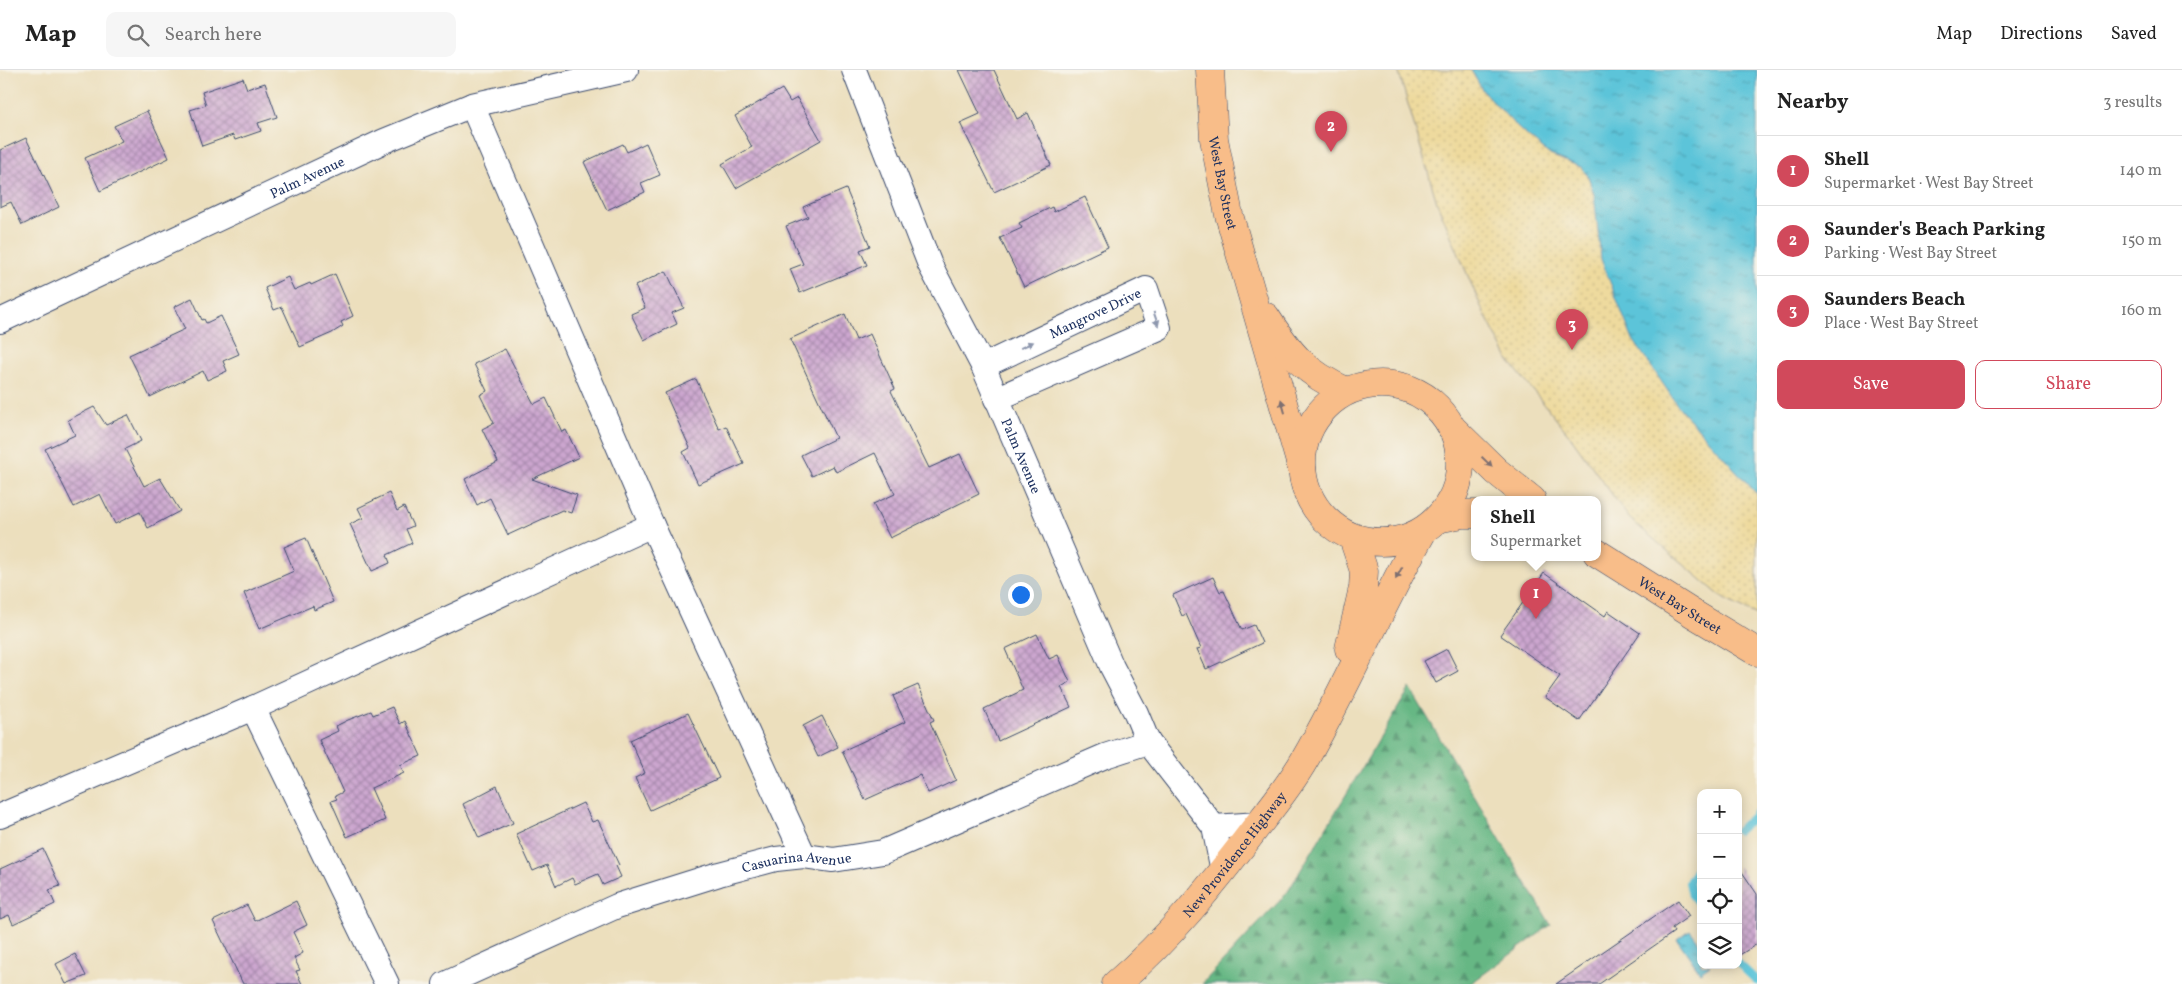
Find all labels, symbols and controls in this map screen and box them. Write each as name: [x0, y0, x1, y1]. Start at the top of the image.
search box: [106, 12, 456, 57]
text: Map: [25, 18, 76, 52]
icon: search: [124, 21, 152, 49]
text: Search here: [164, 22, 262, 48]
text: Map: [1936, 22, 1972, 47]
text: Directions: [2000, 22, 2083, 47]
text: Saved: [2111, 22, 2157, 47]
text: Nearby: [1777, 88, 1848, 117]
text: 3 results: [2103, 92, 2162, 114]
pin: 2: [1315, 111, 1347, 152]
street label: West Bay Street: [1203, 135, 1241, 233]
text: Shell: [1824, 147, 1869, 173]
street label: Palm Avenue: [267, 153, 348, 204]
text: 1: [1790, 160, 1796, 182]
text: 140 m: [2120, 160, 2162, 182]
text: Supermarket · West Bay Street: [1824, 173, 2034, 195]
text: Saunder's Beach Parking: [1824, 217, 2045, 243]
text: 2: [1789, 230, 1797, 252]
text: 150 m: [2121, 230, 2162, 252]
text: Parking · West Bay Street: [1824, 243, 1997, 265]
street label: Mangrove Drive: [1047, 284, 1145, 344]
text: Saunders Beach: [1824, 287, 1965, 313]
text: 3: [1789, 300, 1797, 322]
text: 160 m: [2121, 300, 2162, 322]
pin: 3: [1556, 309, 1588, 350]
one-way arrow: [1152, 312, 1160, 327]
text: Place · West Bay Street: [1824, 313, 1979, 335]
one-way arrow: [1020, 341, 1034, 349]
button: Save: [1777, 360, 1965, 409]
button: Share: [1975, 360, 2162, 409]
one-way arrow: [1279, 398, 1287, 413]
street label: Palm Avenue: [996, 416, 1045, 497]
one-way arrow: [1481, 456, 1493, 468]
popup: [1471, 496, 1601, 561]
text: Shell: [1490, 505, 1535, 531]
text: Supermarket: [1490, 531, 1582, 553]
one-way arrow: [1395, 566, 1403, 580]
street label: West Bay Street: [1634, 573, 1725, 640]
pin: 1: [1520, 578, 1552, 619]
your location: [1008, 582, 1034, 608]
street label: New Providence Highway: [1179, 788, 1292, 922]
map controls: [1697, 789, 1742, 969]
button: +: [1697, 789, 1742, 834]
button: −: [1697, 834, 1742, 879]
street label: Casuarina Avenue: [740, 848, 853, 879]
button: locate: [1697, 879, 1742, 924]
button: layers: [1697, 924, 1742, 969]

